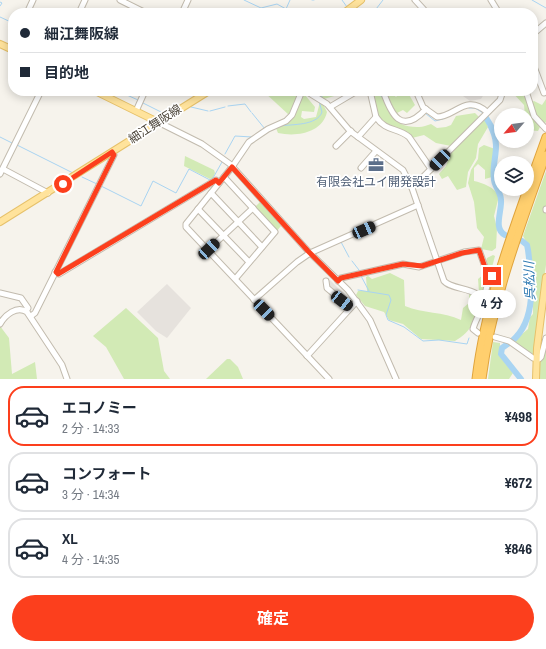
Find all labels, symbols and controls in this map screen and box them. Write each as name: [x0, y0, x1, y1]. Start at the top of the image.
text: 細江舞阪線: [44, 23, 119, 44]
text: 目的地: [44, 62, 89, 83]
street label: 細江舞阪線: [125, 101, 185, 147]
north arrow: [494, 108, 534, 148]
map controls: [494, 108, 534, 196]
car: [427, 147, 453, 173]
office icon: 有限会社ユイ開発設計: [367, 156, 385, 174]
button: layers: [494, 156, 534, 196]
place label: 有限会社ユイ開発設計: [316, 174, 436, 190]
route start: [54, 175, 72, 193]
car: [351, 220, 377, 240]
car: [196, 236, 222, 262]
water label: 呉松川: [520, 259, 539, 301]
route end: [483, 267, 501, 285]
car: [329, 289, 355, 313]
callout: 4 分: [468, 290, 516, 318]
text: 4 分: [481, 295, 503, 312]
car: [251, 297, 277, 323]
text: エコノミー: [62, 397, 137, 418]
icon: car: [14, 398, 50, 434]
text: ¥498: [505, 406, 532, 427]
text: 2 分 · 14:33: [62, 420, 119, 437]
text: コンフォート: [62, 463, 152, 484]
icon: car: [14, 464, 50, 500]
text: ¥672: [505, 472, 532, 493]
text: 3 分 · 14:34: [62, 486, 119, 503]
text: XL: [62, 528, 78, 549]
icon: car: [14, 530, 50, 566]
text: ¥846: [505, 538, 532, 559]
text: 4 分 · 14:35: [62, 551, 119, 568]
button: 確定: [12, 595, 534, 641]

